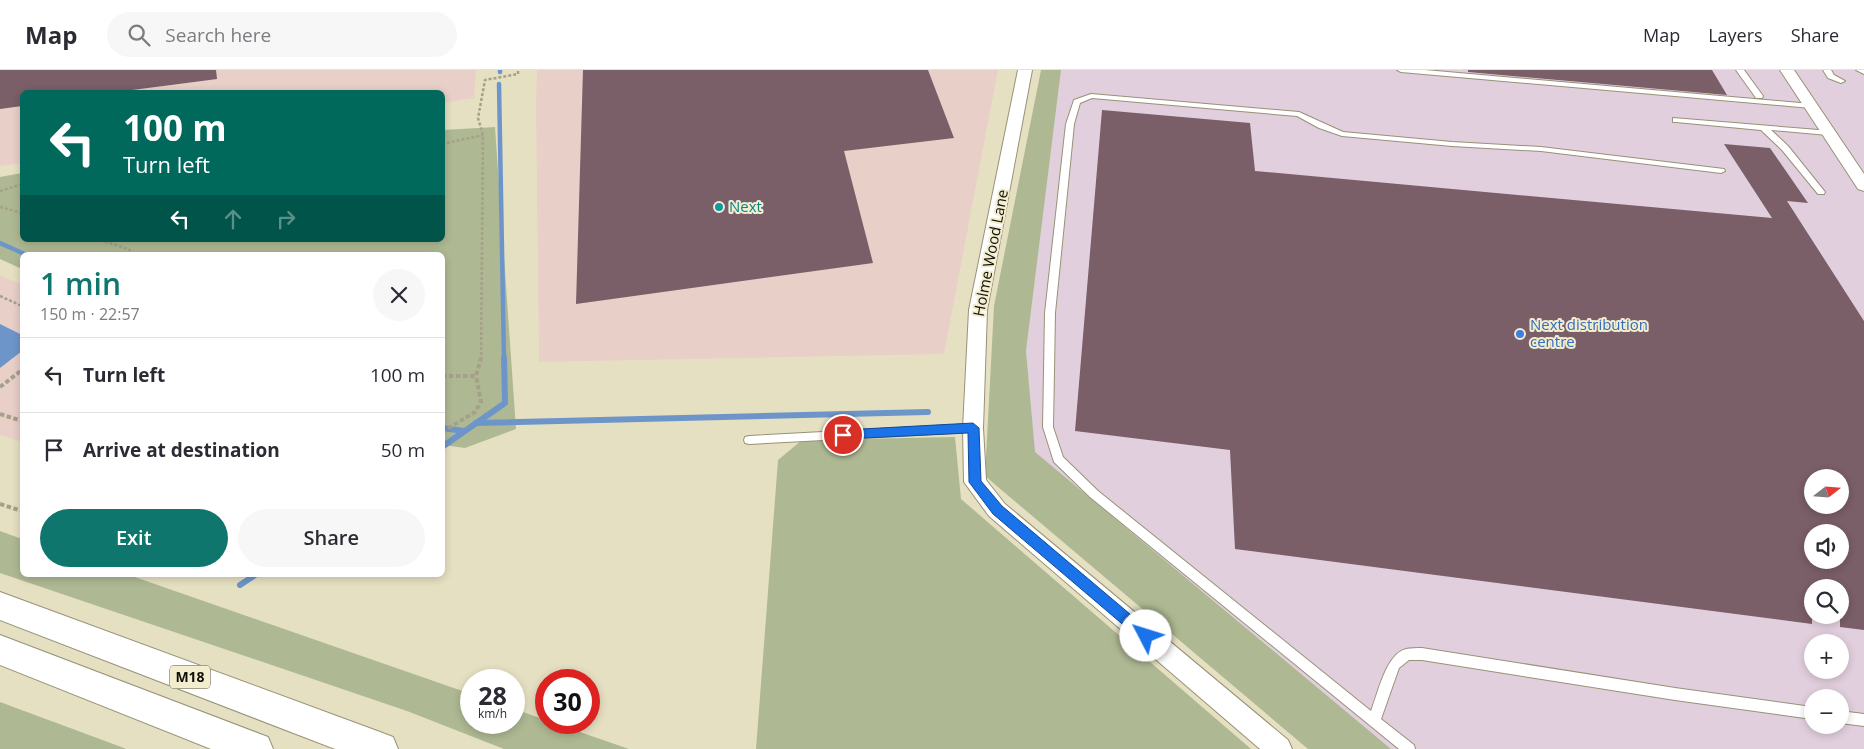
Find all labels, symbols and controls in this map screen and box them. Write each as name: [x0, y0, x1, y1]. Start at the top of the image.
search box: [107, 12, 457, 57]
text: Map: [25, 18, 77, 51]
icon: search: [125, 21, 153, 49]
text: Search here: [165, 22, 271, 48]
text: Map: [1643, 23, 1680, 47]
text: Layers: [1708, 23, 1763, 47]
text: Share: [1791, 23, 1839, 47]
text: 100 m: [123, 104, 227, 151]
icon: left: [40, 110, 105, 175]
text: Turn left: [123, 149, 210, 179]
street label: Holme Wood Lane: [968, 188, 1012, 318]
place label: Next: [729, 196, 762, 216]
marker: Next: [713, 201, 725, 213]
icon: left: [166, 205, 194, 233]
icon: ahead: [219, 205, 247, 233]
icon: right: [272, 205, 300, 233]
text: 1 min: [40, 263, 121, 304]
button: close: [373, 269, 425, 321]
text: 150 m · 22:57: [40, 303, 140, 325]
place label: Next distribution centre: [1530, 314, 1648, 351]
marker: Next distribution centre: [1514, 328, 1526, 340]
icon: left: [40, 361, 68, 389]
text: Turn left: [83, 362, 165, 388]
text: 100 m: [370, 362, 425, 388]
pin: [822, 414, 864, 456]
icon: arrive: [829, 421, 857, 449]
icon: arrive: [40, 436, 68, 464]
text: Arrive at destination: [83, 437, 280, 463]
text: 50 m: [381, 437, 425, 463]
north arrow: [1804, 469, 1849, 514]
map controls: [1804, 469, 1849, 734]
button: Exit: [40, 509, 228, 567]
button: Share: [238, 509, 425, 567]
button: sound: [1804, 524, 1849, 569]
button: search: [1804, 579, 1849, 624]
position arrow: [1119, 609, 1171, 661]
button: +: [1804, 634, 1849, 679]
road number: M18: [170, 666, 210, 688]
speed limit sign: 30: [535, 669, 600, 734]
text: 28: [478, 678, 507, 712]
button: −: [1804, 689, 1849, 734]
text: km/h: [478, 705, 507, 722]

